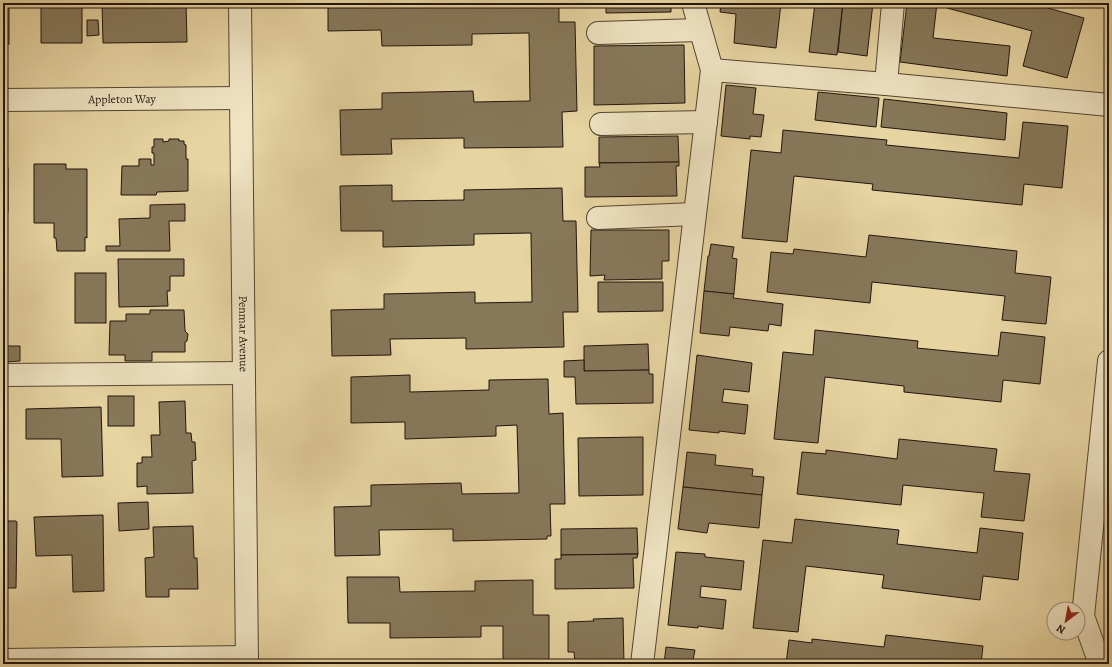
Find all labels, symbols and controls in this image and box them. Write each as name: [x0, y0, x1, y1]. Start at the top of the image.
street label: Appleton Way: [87, 91, 157, 107]
street label: Penmar Avenue: [235, 296, 252, 372]
north arrow: [1046, 601, 1086, 641]
text: N: [1054, 621, 1068, 638]

